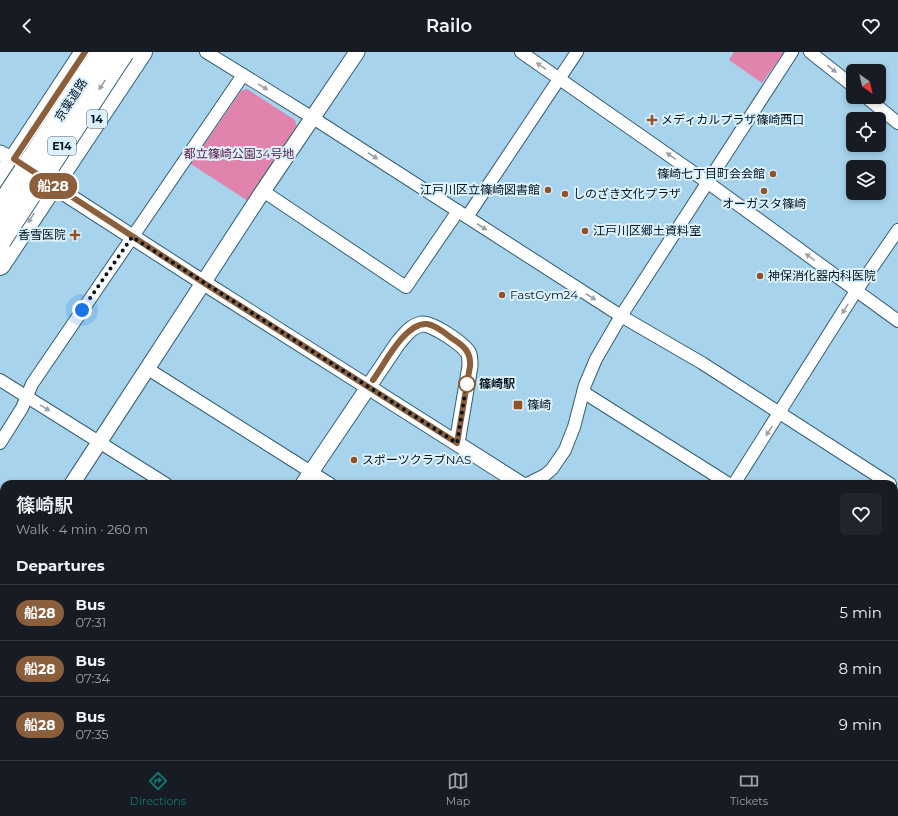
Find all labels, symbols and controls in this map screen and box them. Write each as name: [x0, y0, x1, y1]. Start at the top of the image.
icon: back: [16, 15, 38, 37]
text: Railo: [426, 15, 472, 37]
icon: heart: [860, 15, 882, 37]
one-way arrow: [536, 62, 546, 70]
north arrow: [846, 64, 886, 104]
map controls: [846, 64, 886, 200]
one-way arrow: [826, 65, 837, 74]
street label: 京葉道路: [51, 76, 90, 124]
one-way arrow: [98, 79, 106, 90]
one-way arrow: [258, 83, 268, 91]
road number: 14: [87, 110, 107, 128]
place label: メディカルプラザ篠崎西口: [661, 112, 804, 127]
button: locate: [846, 112, 886, 152]
marker: メディカルプラザ篠崎西口: [646, 114, 658, 126]
road number: E14: [48, 137, 76, 155]
park label: 都立篠崎公園34号地: [184, 146, 294, 161]
one-way arrow: [368, 152, 378, 160]
one-way arrow: [665, 152, 676, 160]
button: layers: [846, 160, 886, 200]
place label: 篠崎七丁目町会会館: [657, 166, 765, 181]
marker: 篠崎七丁目町会会館: [768, 169, 778, 179]
line badge: 船28: [30, 173, 76, 199]
text: 船28: [37, 177, 69, 195]
place label: 江戸川区立篠崎図書館: [420, 182, 540, 197]
marker: 江戸川区立篠崎図書館: [543, 185, 553, 195]
place label: しのざき文化プラザ: [573, 186, 681, 201]
marker: オーガスタ篠崎: [759, 186, 769, 196]
marker: しのざき文化プラザ: [560, 189, 570, 199]
place label: オーガスタ篠崎: [722, 196, 806, 211]
one-way arrow: [27, 213, 35, 223]
one-way arrow: [476, 223, 488, 230]
place label: 江戸川区郷土資料室: [593, 223, 701, 238]
marker: 江戸川区郷土資料室: [580, 226, 590, 236]
place label: 香雪医院: [18, 227, 66, 242]
marker: 香雪医院: [69, 229, 81, 241]
one-way arrow: [804, 253, 815, 261]
place label: 神保消化器内科医院: [768, 268, 876, 283]
marker: 神保消化器内科医院: [755, 271, 765, 281]
place label: FastGym24: [510, 287, 578, 302]
marker: FastGym24: [497, 290, 507, 300]
one-way arrow: [586, 293, 597, 301]
your location: [72, 300, 92, 320]
one-way arrow: [841, 304, 849, 314]
marker: 篠崎駅: [458, 375, 476, 393]
place label: 篠崎駅: [479, 376, 515, 391]
place label: 篠崎: [527, 397, 551, 412]
marker: 篠崎: [512, 399, 524, 411]
one-way arrow: [39, 405, 51, 412]
one-way arrow: [765, 425, 772, 437]
place label: スポーツクラブNAS: [362, 452, 472, 467]
marker: スポーツクラブNAS: [349, 455, 359, 465]
button: heart: [840, 493, 882, 535]
text: 篠崎駅: [16, 494, 73, 517]
text: Walk · 4 min · 260 m: [16, 521, 148, 537]
text: Departures: [16, 556, 105, 575]
text: Bus: [76, 595, 105, 614]
text: 5 min: [839, 603, 882, 622]
text: 船28: [24, 604, 56, 622]
text: 07:31: [76, 614, 106, 630]
text: Bus: [76, 651, 105, 670]
text: 8 min: [838, 659, 882, 678]
text: 船28: [24, 660, 56, 678]
text: 07:34: [76, 670, 110, 686]
text: Bus: [76, 707, 105, 726]
text: 9 min: [839, 715, 882, 734]
text: 船28: [24, 716, 56, 734]
text: 07:35: [76, 726, 109, 742]
tab: Directions: [130, 770, 186, 808]
tab: Map: [446, 770, 470, 808]
tab: Tickets: [730, 770, 768, 808]

